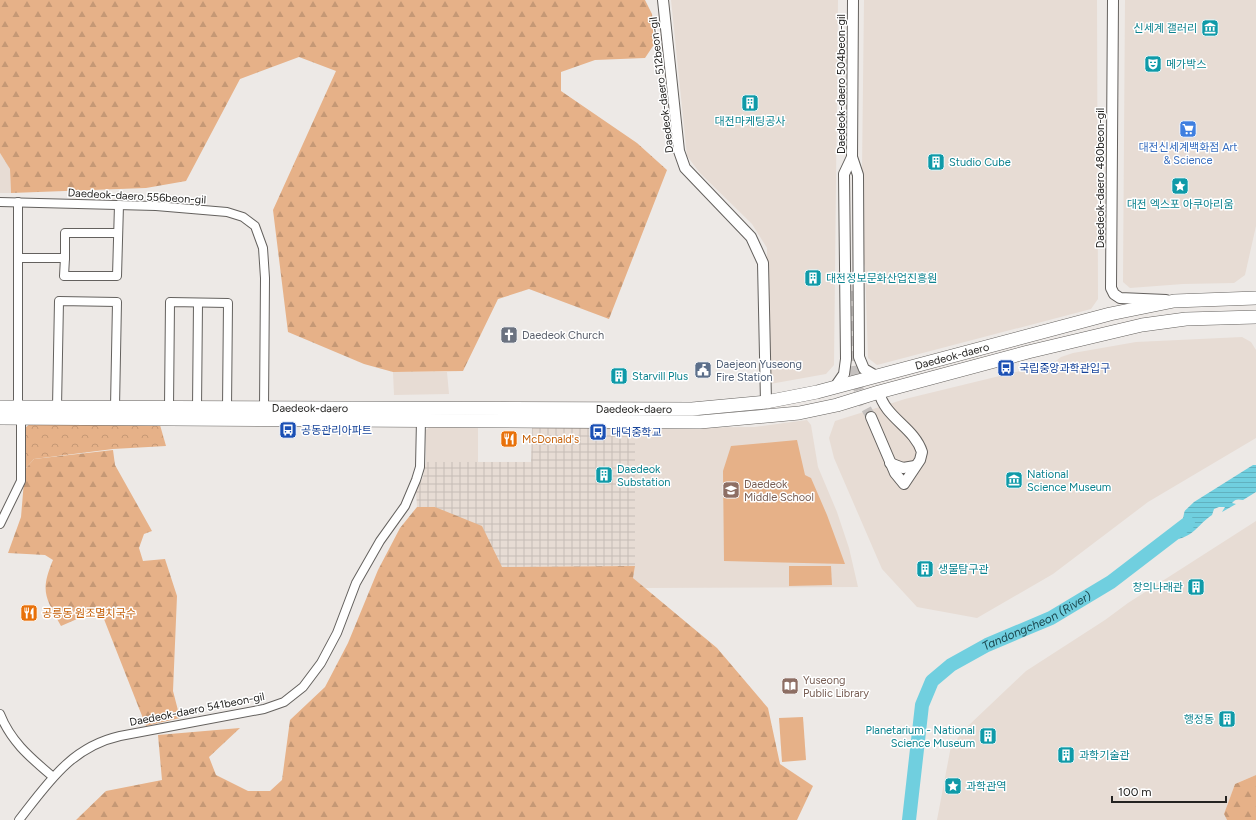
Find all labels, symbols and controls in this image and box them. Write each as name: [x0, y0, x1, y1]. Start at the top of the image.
street label: Daedeok-daero 504beon-gil: [835, 14, 848, 154]
street label: Daedeok-daero 512beon-gil: [647, 16, 676, 154]
museum icon: 신세계 갤러리: [1200, 18, 1220, 38]
place label: 신세계 갤러리: [1134, 22, 1197, 35]
theatre icon: 메가박스: [1143, 54, 1163, 74]
place label: 메가박스: [1166, 58, 1206, 71]
building icon: 대전마케팅공사: [740, 93, 760, 113]
street label: Daedeok-daero 480beon-gil: [1094, 108, 1107, 248]
place label: 대전마케팅공사: [715, 115, 785, 128]
supermarket icon: 대전신세계백화점 Art & Science: [1178, 119, 1198, 139]
place label: 대전신세계백화점 Art & Science: [1139, 141, 1238, 167]
building icon: Studio Cube: [926, 152, 946, 172]
place label: Studio Cube: [949, 156, 1011, 169]
place icon: 대전 엑스포 아쿠아리움: [1170, 176, 1190, 196]
street label: Daedeok-daero 556beon-gil: [67, 186, 207, 207]
place label: 대전 엑스포 아쿠아리움: [1127, 198, 1233, 211]
building icon: 대전정보문화산업진흥원: [803, 268, 823, 288]
place label: 대전정보문화산업진흥원: [826, 272, 937, 285]
church icon: Daedeok Church: [499, 325, 519, 345]
place label: Daedeok Church: [522, 329, 604, 342]
street label: Daedeok-daero: [914, 340, 991, 373]
place label: Daejeon Yuseong Fire Station: [716, 358, 802, 384]
bus stop icon: 국립중앙과학관입구: [996, 358, 1016, 378]
public building icon: Daejeon Yuseong Fire Station: [693, 360, 713, 380]
place label: 국립중앙과학관입구: [1019, 362, 1110, 375]
building icon: Starvill Plus: [609, 366, 629, 386]
place label: Starvill Plus: [632, 370, 688, 383]
street label: Daedeok-daero: [272, 402, 348, 415]
street label: Daedeok-daero: [596, 403, 672, 416]
bus stop icon: 공동관리아파트: [278, 420, 298, 440]
bus stop icon: 대덕중학교: [588, 422, 608, 442]
place label: 공동관리아파트: [301, 424, 372, 437]
place label: 대덕중학교: [611, 426, 662, 439]
restaurant icon: McDonald's: [499, 429, 519, 449]
place label: McDonald's: [522, 433, 579, 446]
place label: Daedeok Substation: [617, 463, 670, 489]
building icon: Daedeok Substation: [594, 465, 614, 485]
place label: National Science Museum: [1027, 468, 1111, 494]
museum icon: National Science Museum: [1004, 470, 1024, 490]
place label: Daedeok Middle School: [744, 478, 814, 504]
school or university icon: Daedeok Middle School: [721, 480, 741, 500]
building icon: 생물탐구관: [915, 559, 935, 579]
place label: 생물탐구관: [938, 563, 989, 576]
building icon: 창의나래관: [1186, 577, 1206, 597]
place label: 창의나래관: [1132, 581, 1183, 594]
water label: Tandongcheon (River): [980, 589, 1094, 653]
restaurant icon: 공릉동 원조멸치국수: [19, 603, 39, 623]
place label: 공릉동 원조멸치국수: [42, 607, 136, 620]
place label: Yuseong Public Library: [803, 674, 869, 700]
library icon: Yuseong Public Library: [780, 676, 800, 696]
street label: Daedeok-daero 541beon-gil: [128, 690, 266, 729]
building icon: 행정동: [1217, 709, 1237, 729]
place label: 행정동: [1184, 713, 1214, 726]
place label: Planetarium - National Science Museum: [866, 724, 975, 750]
building icon: Planetarium - National Science Museum: [978, 726, 998, 746]
building icon: 과학기술관: [1056, 745, 1076, 765]
place label: 과학기술관: [1079, 749, 1130, 762]
place icon: 과학관역: [943, 776, 963, 796]
scale bar: [1112, 778, 1226, 804]
place label: 과학관역: [966, 780, 1006, 793]
text: 100 m: [1118, 785, 1152, 799]

